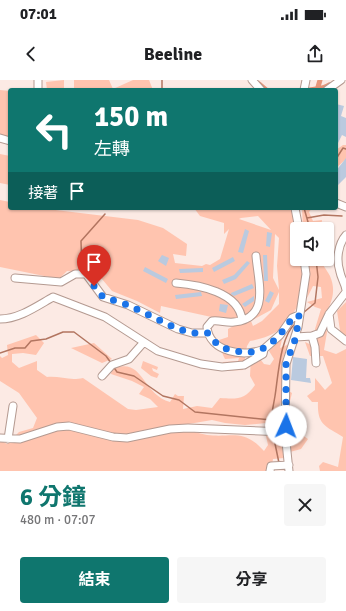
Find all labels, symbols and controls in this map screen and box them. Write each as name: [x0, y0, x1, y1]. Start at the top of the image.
text: 07:01: [20, 5, 57, 23]
icon: back: [20, 43, 42, 65]
text: Beeline: [144, 43, 202, 65]
icon: share: [304, 43, 326, 65]
text: 150 m: [94, 100, 168, 134]
icon: left: [28, 104, 80, 156]
text: 左轉: [94, 138, 130, 160]
icon: arrive: [66, 180, 88, 202]
text: 接著: [28, 184, 58, 202]
map controls: [290, 222, 334, 266]
button: sound: [290, 222, 334, 266]
pin: [77, 245, 111, 286]
icon: arrive: [83, 251, 105, 273]
position arrow: [265, 405, 307, 447]
text: 6 分鐘: [20, 482, 86, 512]
button: close: [284, 484, 326, 526]
text: 480 m · 07:07: [20, 512, 96, 528]
button: 結束: [20, 557, 169, 603]
button: 分享: [177, 557, 326, 603]

